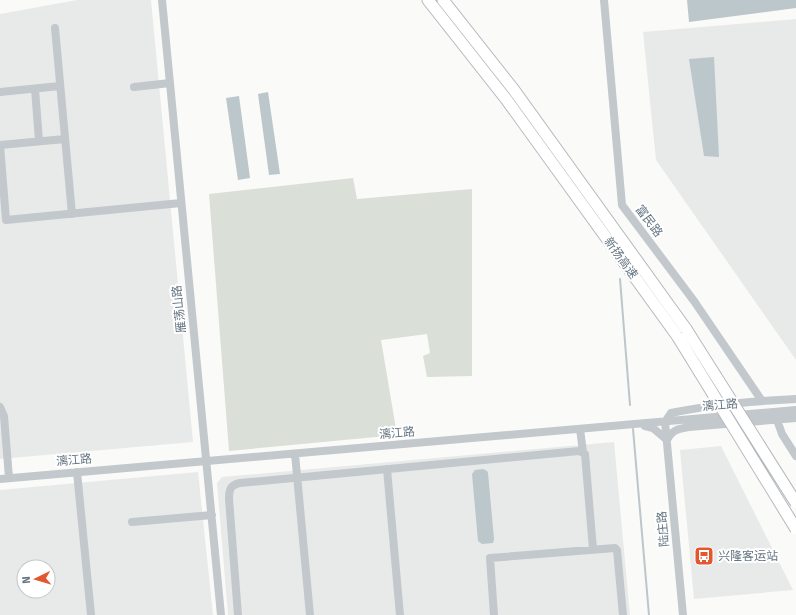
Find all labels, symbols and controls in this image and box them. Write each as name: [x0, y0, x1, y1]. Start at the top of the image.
street label: 富民路: [633, 202, 665, 240]
street label: 新扬高速: [601, 234, 641, 282]
street label: 雁荡山路: [170, 284, 188, 334]
street label: 漓江路: [701, 396, 739, 414]
street label: 漓江路: [378, 424, 416, 442]
street label: 漓江路: [55, 451, 93, 469]
street label: 陆庄路: [654, 510, 672, 548]
bus stop icon: 兴隆客运站: [693, 545, 715, 567]
place label: 兴隆客运站: [718, 549, 778, 563]
north arrow: [16, 559, 56, 599]
text: N: [20, 576, 33, 584]

